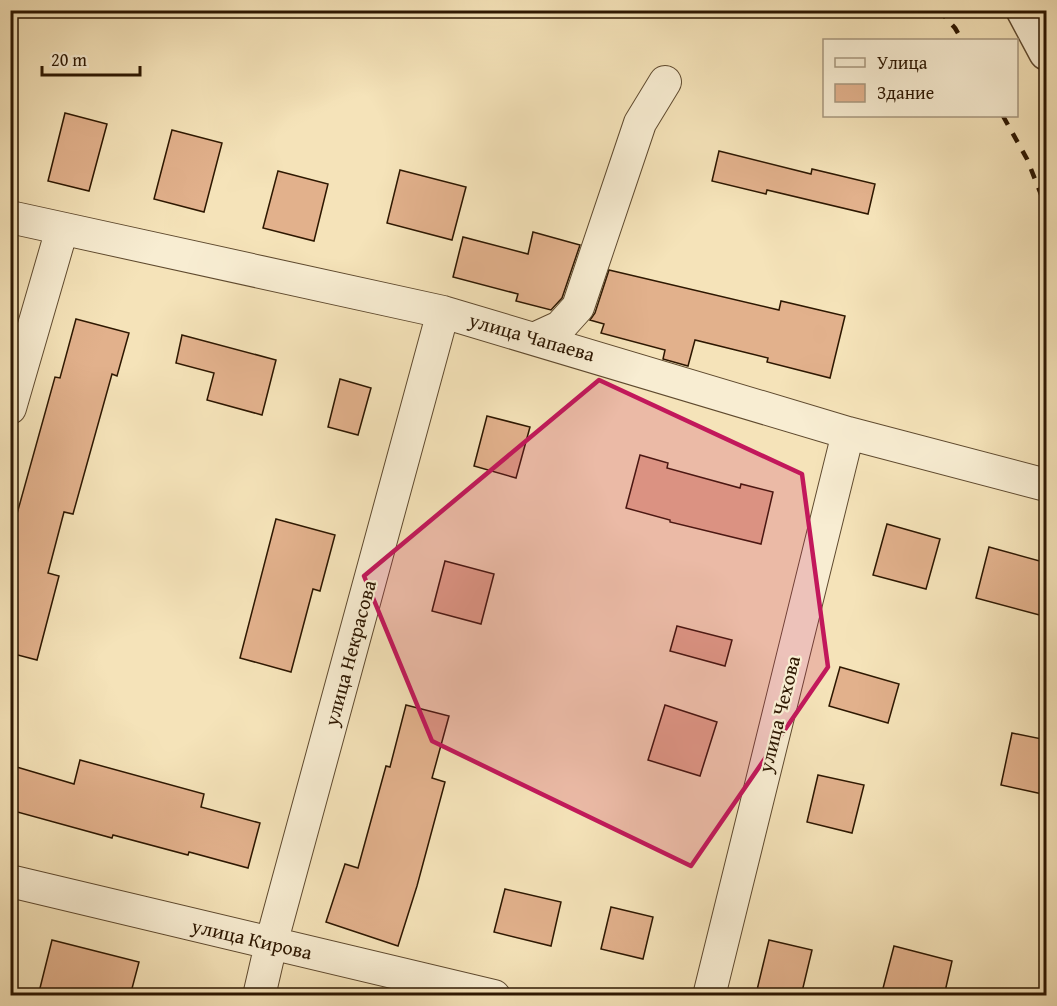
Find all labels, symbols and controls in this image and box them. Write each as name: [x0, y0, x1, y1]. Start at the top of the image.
scale bar: [42, 39, 140, 77]
legend: [823, 39, 1018, 117]
text: 20 m: [51, 46, 87, 73]
text: Улица: [877, 49, 928, 76]
text: Здание: [877, 79, 934, 106]
street label: улица Чапаева: [465, 304, 599, 368]
street label: улица Некрасова: [316, 576, 383, 730]
street label: улица Чехова: [750, 652, 807, 776]
street label: улица Кирова: [188, 910, 316, 967]

